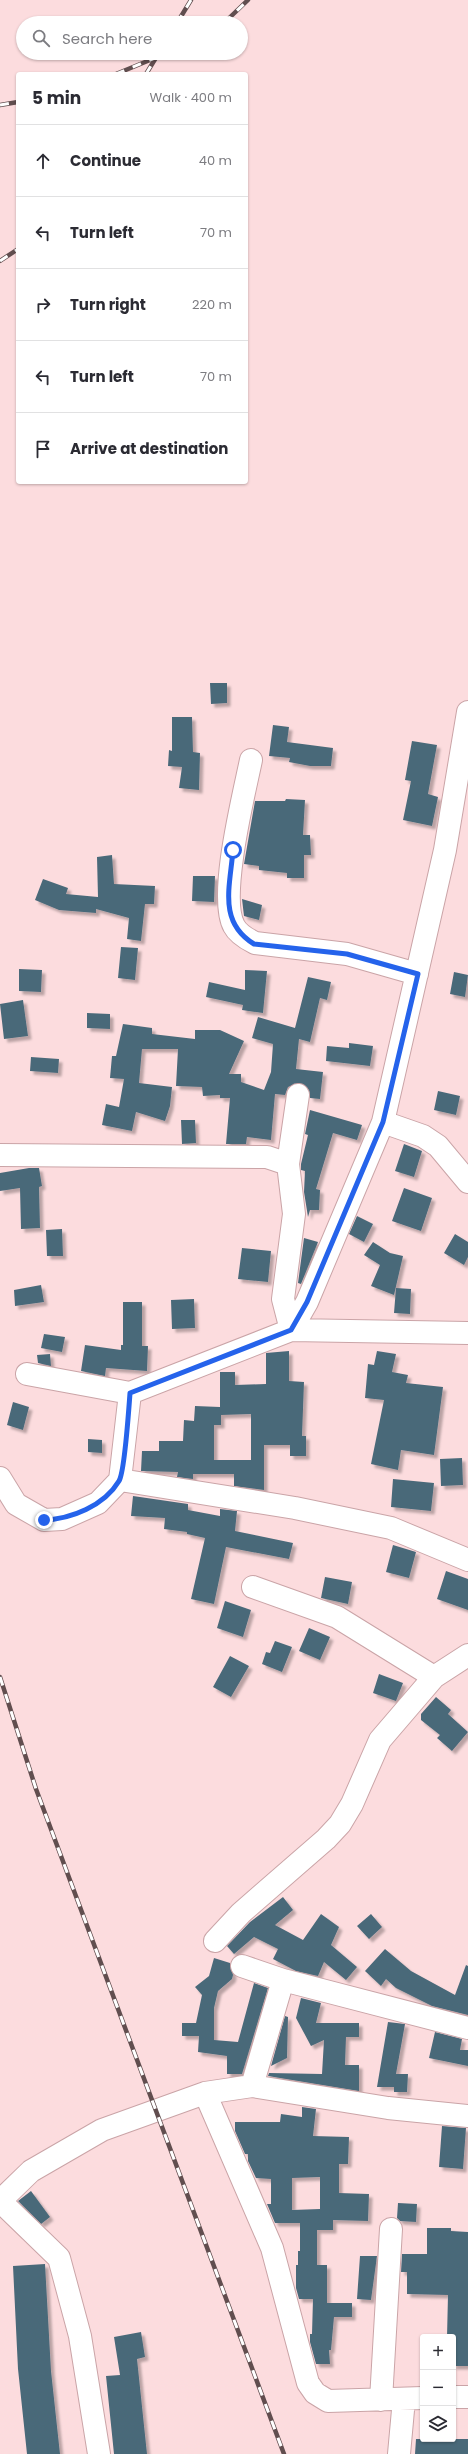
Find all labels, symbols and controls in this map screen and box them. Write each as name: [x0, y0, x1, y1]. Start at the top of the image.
search box: [16, 16, 248, 60]
icon: search: [30, 27, 52, 49]
text: Search here: [62, 28, 152, 49]
text: 5 min: [32, 86, 81, 110]
text: Walk · 400 m: [150, 88, 232, 107]
icon: ahead: [32, 150, 54, 172]
text: Continue: [70, 150, 141, 171]
text: 40 m: [199, 151, 232, 170]
icon: left: [32, 222, 54, 244]
text: Turn left: [70, 222, 134, 243]
text: 70 m: [200, 223, 232, 242]
icon: right: [32, 294, 54, 316]
text: Turn right: [70, 294, 146, 315]
text: 220 m: [192, 295, 232, 314]
icon: left: [32, 366, 54, 388]
text: Turn left: [70, 366, 134, 387]
text: 70 m: [200, 367, 232, 386]
icon: arrive: [32, 438, 54, 460]
text: Arrive at destination: [70, 438, 228, 459]
route start: [224, 841, 242, 859]
route end: [35, 1511, 53, 1529]
map controls: [420, 2334, 456, 2442]
button: +: [420, 2334, 456, 2370]
button: −: [420, 2370, 456, 2406]
button: layers: [420, 2406, 456, 2442]

